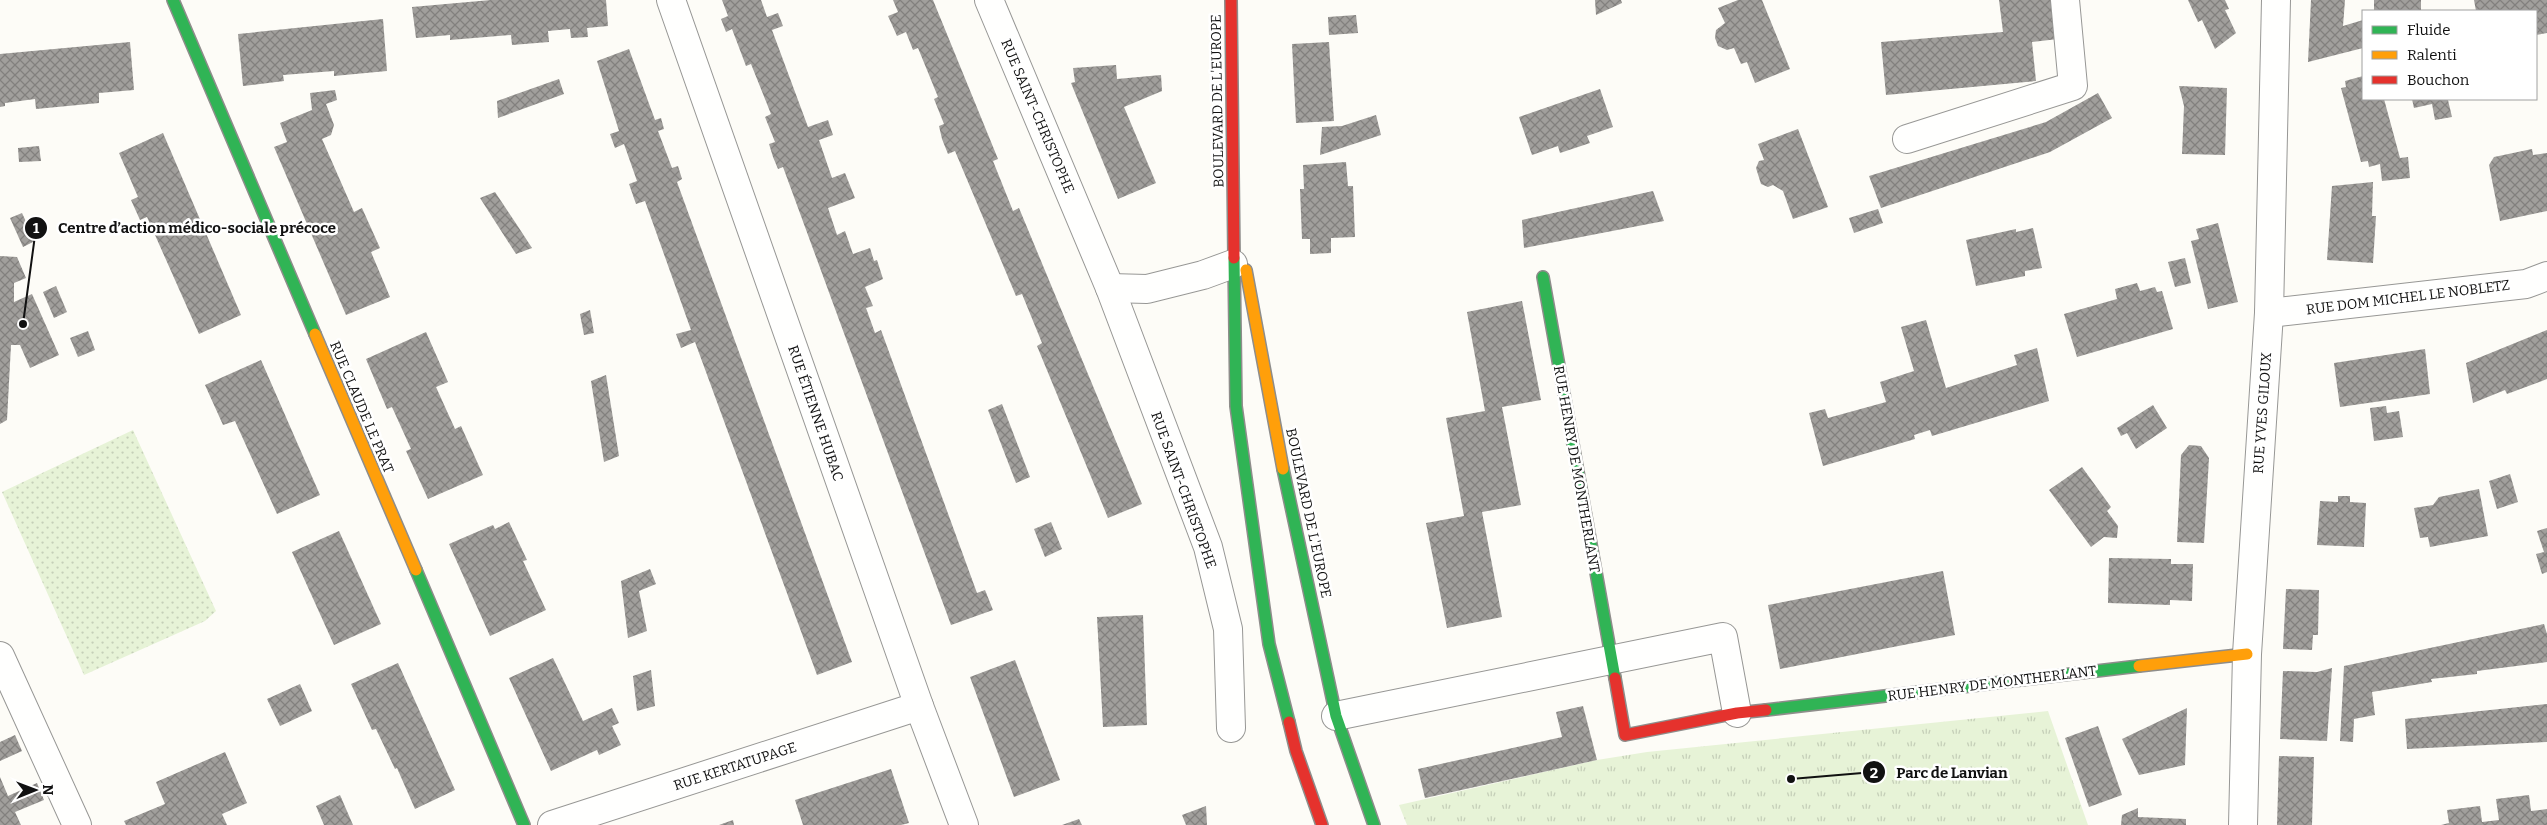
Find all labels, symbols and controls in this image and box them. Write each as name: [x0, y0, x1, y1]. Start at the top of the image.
legend: [2362, 10, 2537, 100]
street label: BOULEVARD DE L'EUROPE: [1207, 14, 1228, 188]
text: Fluide: [2407, 21, 2450, 39]
street label: RUE SAINT-CHRISTOPHE: [997, 37, 1078, 196]
text: Ralenti: [2407, 46, 2457, 64]
text: Bouchon: [2407, 71, 2470, 89]
callout: Centre d’action médico-sociale précoce: [23, 213, 346, 243]
text: 1: [33, 219, 40, 237]
text: Centre d’action médico-sociale précoce: [58, 219, 336, 237]
street label: RUE DOM MICHEL LE NOBLETZ: [2305, 277, 2511, 318]
street label: RUE CLAUDE LE PRAT: [326, 339, 397, 476]
street label: RUE ÉTIENNE HUBAC: [784, 343, 848, 483]
street label: RUE YVES GILOUX: [2250, 352, 2275, 474]
street label: RUE HENRY DE MONTHERLANT: [1550, 364, 1603, 574]
street label: RUE SAINT-CHRISTOPHE: [1147, 409, 1220, 571]
street label: BOULEVARD DE L'EUROPE: [1282, 427, 1335, 600]
street label: RUE HENRY DE MONTHERLANT: [1887, 662, 2097, 705]
street label: RUE KERTATUPAGE: [672, 739, 799, 794]
callout: Parc de Lanvian: [1861, 757, 2018, 787]
text: 2: [1870, 764, 1878, 782]
text: Parc de Lanvian: [1896, 764, 2008, 782]
north arrow: [10, 765, 60, 815]
text: N: [39, 784, 56, 796]

